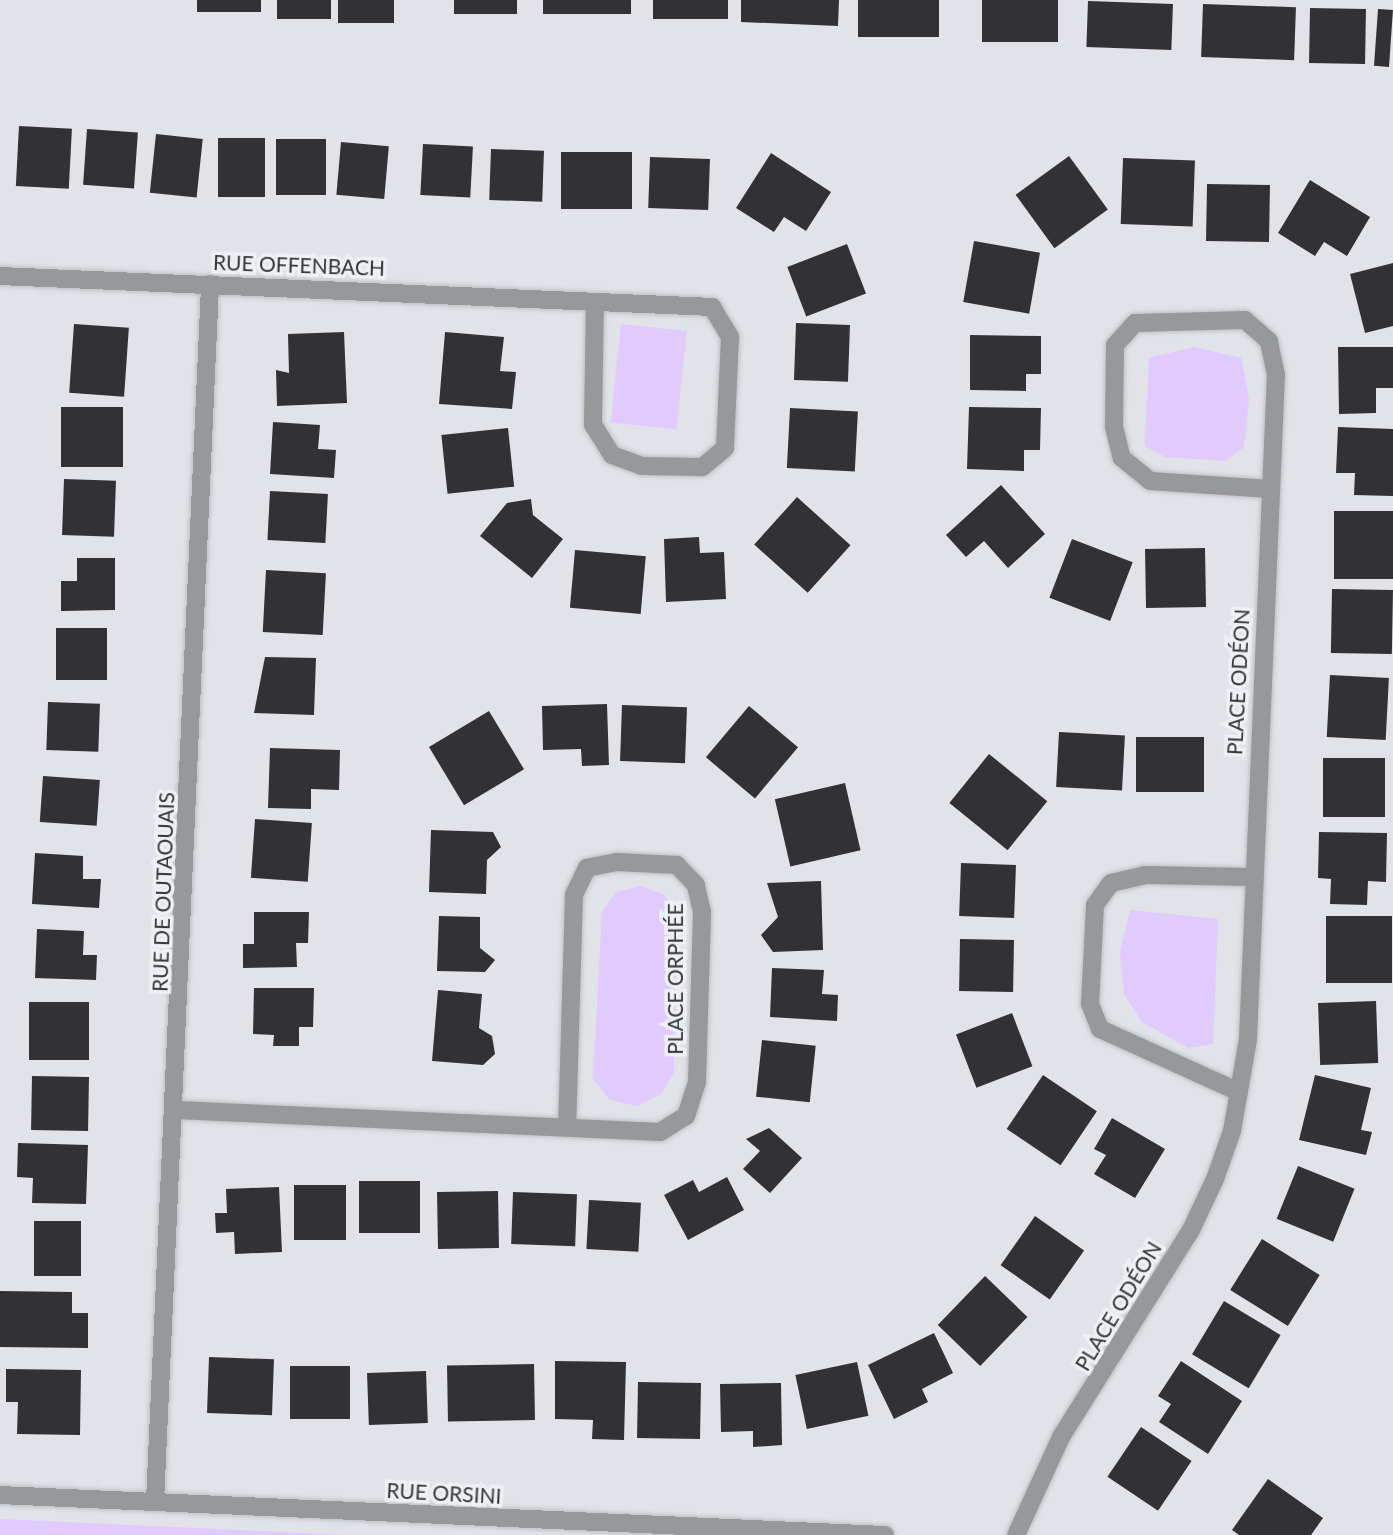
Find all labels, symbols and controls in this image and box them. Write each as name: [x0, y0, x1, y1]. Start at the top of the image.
street label: RUE OFFENBACH: [213, 249, 385, 281]
street label: PLACE ODÉON: [1222, 608, 1254, 756]
street label: RUE DE OUTAOUAIS: [147, 792, 179, 992]
street label: PLACE ORPHÉE: [662, 903, 688, 1055]
street label: PLACE ODÉON: [1070, 1237, 1166, 1375]
street label: RUE ORSINI: [386, 1477, 502, 1509]

